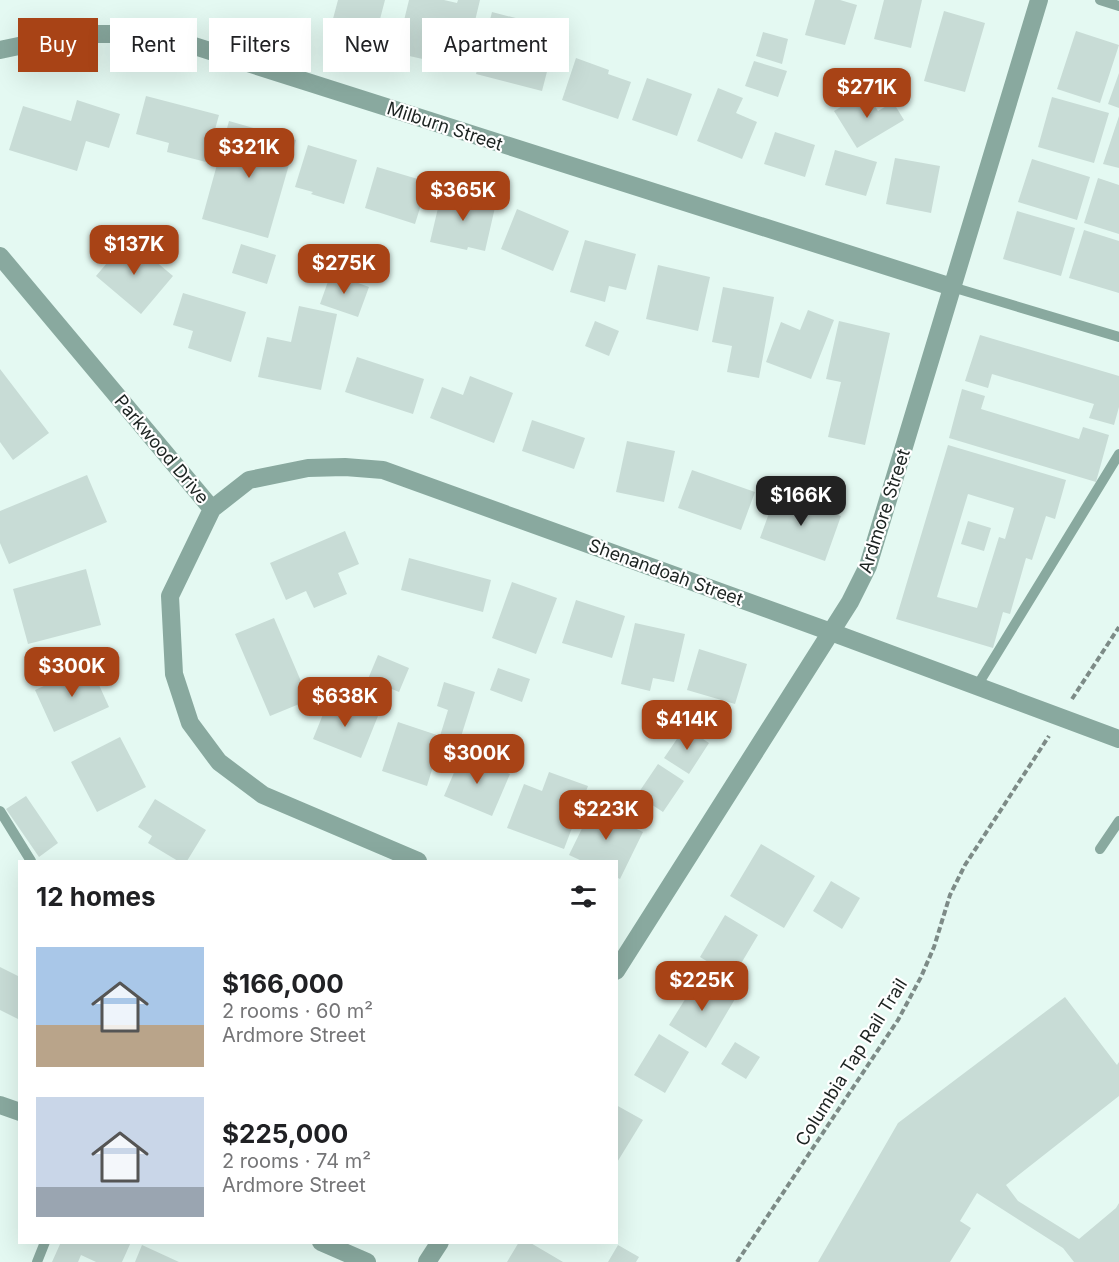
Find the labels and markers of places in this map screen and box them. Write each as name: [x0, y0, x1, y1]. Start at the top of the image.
pin: $271K: [825, 68, 909, 119]
pin: $321K: [207, 128, 291, 179]
pin: $365K: [421, 171, 505, 222]
pin: $137K: [92, 225, 176, 276]
pin: $275K: [302, 244, 386, 295]
pin: $166K: [759, 476, 843, 527]
pin: $300K: [30, 647, 114, 698]
pin: $638K: [303, 677, 387, 728]
pin: $414K: [645, 700, 729, 751]
pin: $300K: [435, 734, 519, 785]
pin: $223K: [564, 790, 648, 841]
pin: $225K: [660, 961, 744, 1012]

